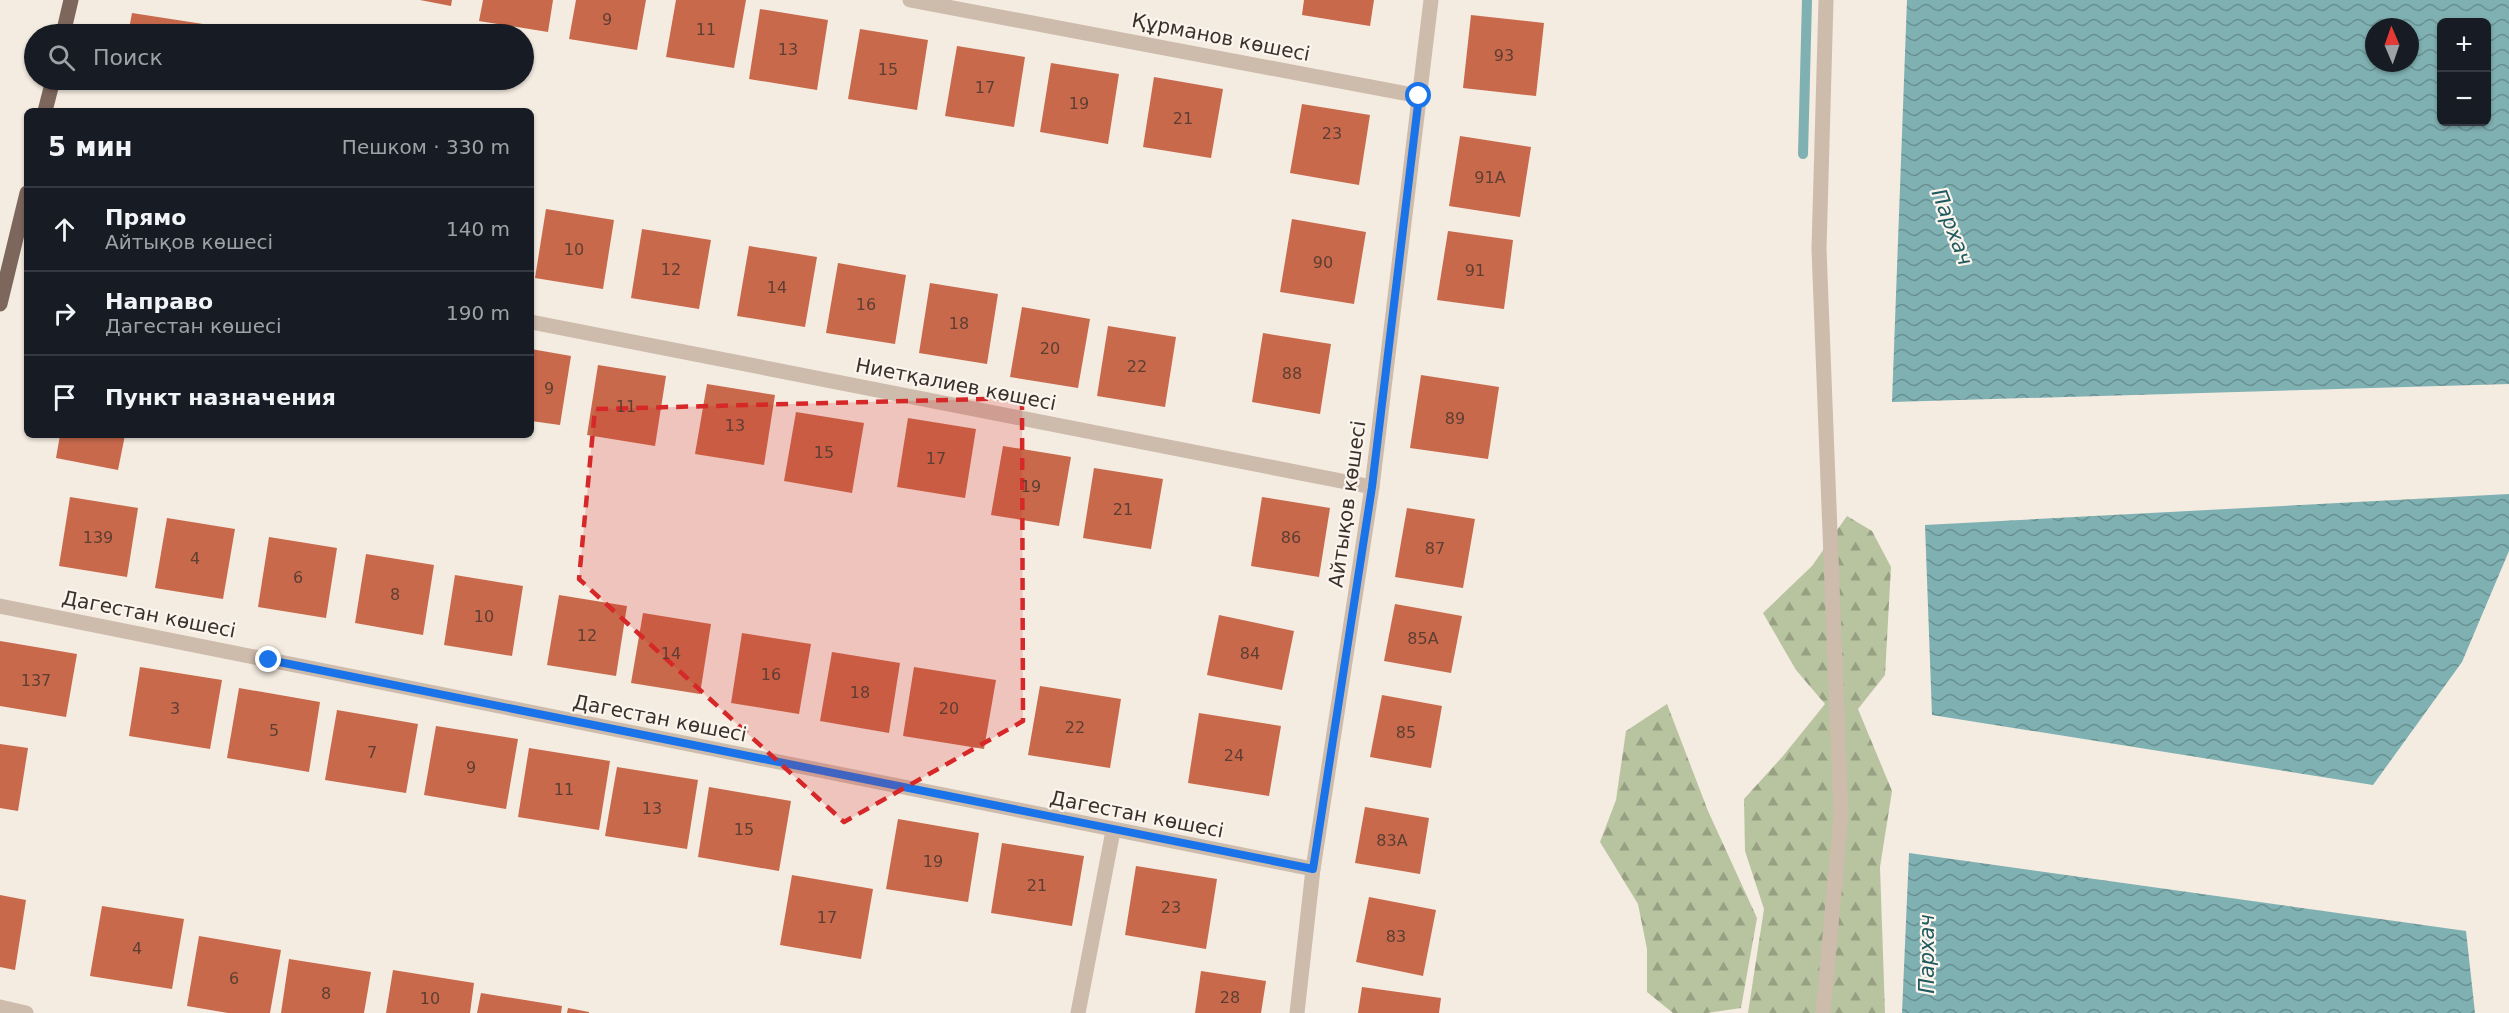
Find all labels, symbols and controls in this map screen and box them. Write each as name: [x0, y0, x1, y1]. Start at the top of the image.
street label: Құрманов көшесі: [1130, 8, 1312, 66]
house number: 9: [602, 10, 612, 29]
north arrow: [2365, 18, 2419, 72]
map controls: [2437, 18, 2491, 126]
button: +: [2437, 18, 2491, 72]
house number: 11: [696, 20, 716, 39]
search box: [24, 24, 534, 90]
house number: 13: [778, 40, 798, 59]
icon: search: [45, 41, 78, 74]
text: Поиск: [93, 45, 163, 70]
house number: 93: [1494, 46, 1514, 65]
house number: 15: [878, 60, 898, 79]
button: −: [2437, 72, 2491, 126]
house number: 17: [975, 78, 995, 97]
route start: [1405, 82, 1431, 108]
house number: 19: [1069, 94, 1089, 113]
house number: 21: [1173, 109, 1193, 128]
house number: 23: [1322, 124, 1342, 143]
text: 5 мин: [48, 132, 133, 162]
text: Пешком · 330 m: [342, 135, 510, 159]
house number: 91А: [1474, 168, 1506, 187]
water label: Пархач: [1927, 185, 1977, 269]
text: Прямо: [105, 205, 186, 230]
icon: ahead: [48, 213, 81, 246]
text: 140 m: [446, 217, 510, 241]
text: Айтықов көшесі: [105, 230, 273, 254]
house number: 10: [564, 240, 584, 259]
house number: 90: [1313, 253, 1333, 272]
house number: 12: [661, 260, 681, 279]
house number: 91: [1465, 261, 1485, 280]
house number: 14: [767, 278, 787, 297]
text: Направо: [105, 289, 213, 314]
house number: 16: [856, 295, 876, 314]
icon: right: [48, 297, 81, 330]
text: 190 m: [446, 301, 510, 325]
text: Дагестан көшесі: [105, 314, 282, 338]
house number: 18: [949, 314, 969, 333]
house number: 20: [1040, 339, 1060, 358]
street label: Ниетқалиев көшесі: [854, 353, 1058, 415]
house number: 22: [1127, 357, 1147, 376]
house number: 88: [1282, 364, 1302, 383]
house number: 9: [544, 379, 554, 398]
icon: arrive: [48, 381, 81, 414]
text: Пункт назначения: [105, 385, 336, 410]
house number: 11: [616, 397, 636, 416]
house number: 89: [1445, 409, 1465, 428]
house number: 13: [725, 416, 745, 435]
street label: Айтықов көшесі: [1323, 419, 1371, 589]
house number: 15: [814, 443, 834, 462]
house number: 17: [926, 449, 946, 468]
house number: 19: [1021, 477, 1041, 496]
house number: 21: [1113, 500, 1133, 519]
house number: 139: [83, 528, 113, 547]
house number: 86: [1281, 528, 1301, 547]
house number: 87: [1425, 539, 1445, 558]
house number: 4: [190, 549, 200, 568]
house number: 6: [293, 568, 303, 587]
street label: Дагестан көшесі: [60, 585, 238, 643]
house number: 8: [390, 585, 400, 604]
house number: 10: [474, 607, 494, 626]
house number: 12: [577, 626, 597, 645]
house number: 85А: [1407, 629, 1439, 648]
house number: 14: [661, 644, 681, 663]
house number: 84: [1240, 644, 1260, 663]
route end: [255, 646, 281, 672]
house number: 16: [761, 665, 781, 684]
house number: 137: [21, 671, 51, 690]
house number: 18: [850, 683, 870, 702]
street label: Дагестан көшесі: [571, 689, 749, 747]
house number: 3: [170, 699, 180, 718]
house number: 20: [939, 699, 959, 718]
house number: 22: [1065, 718, 1085, 737]
house number: 5: [269, 721, 279, 740]
house number: 85: [1396, 723, 1416, 742]
house number: 7: [367, 743, 377, 762]
house number: 24: [1224, 746, 1244, 765]
house number: 9: [466, 758, 476, 777]
house number: 11: [554, 780, 574, 799]
street label: Дагестан көшесі: [1048, 785, 1226, 843]
house number: 13: [642, 799, 662, 818]
house number: 15: [734, 820, 754, 839]
house number: 83А: [1376, 831, 1408, 850]
house number: 19: [923, 852, 943, 871]
house number: 21: [1027, 876, 1047, 895]
house number: 23: [1161, 898, 1181, 917]
house number: 17: [817, 908, 837, 927]
water label: Пархач: [1915, 914, 1939, 994]
house number: 83: [1386, 927, 1406, 946]
house number: 4: [132, 939, 142, 958]
house number: 6: [229, 969, 239, 988]
house number: 8: [321, 984, 331, 1003]
house number: 28: [1220, 988, 1240, 1007]
house number: 10: [420, 989, 440, 1008]

